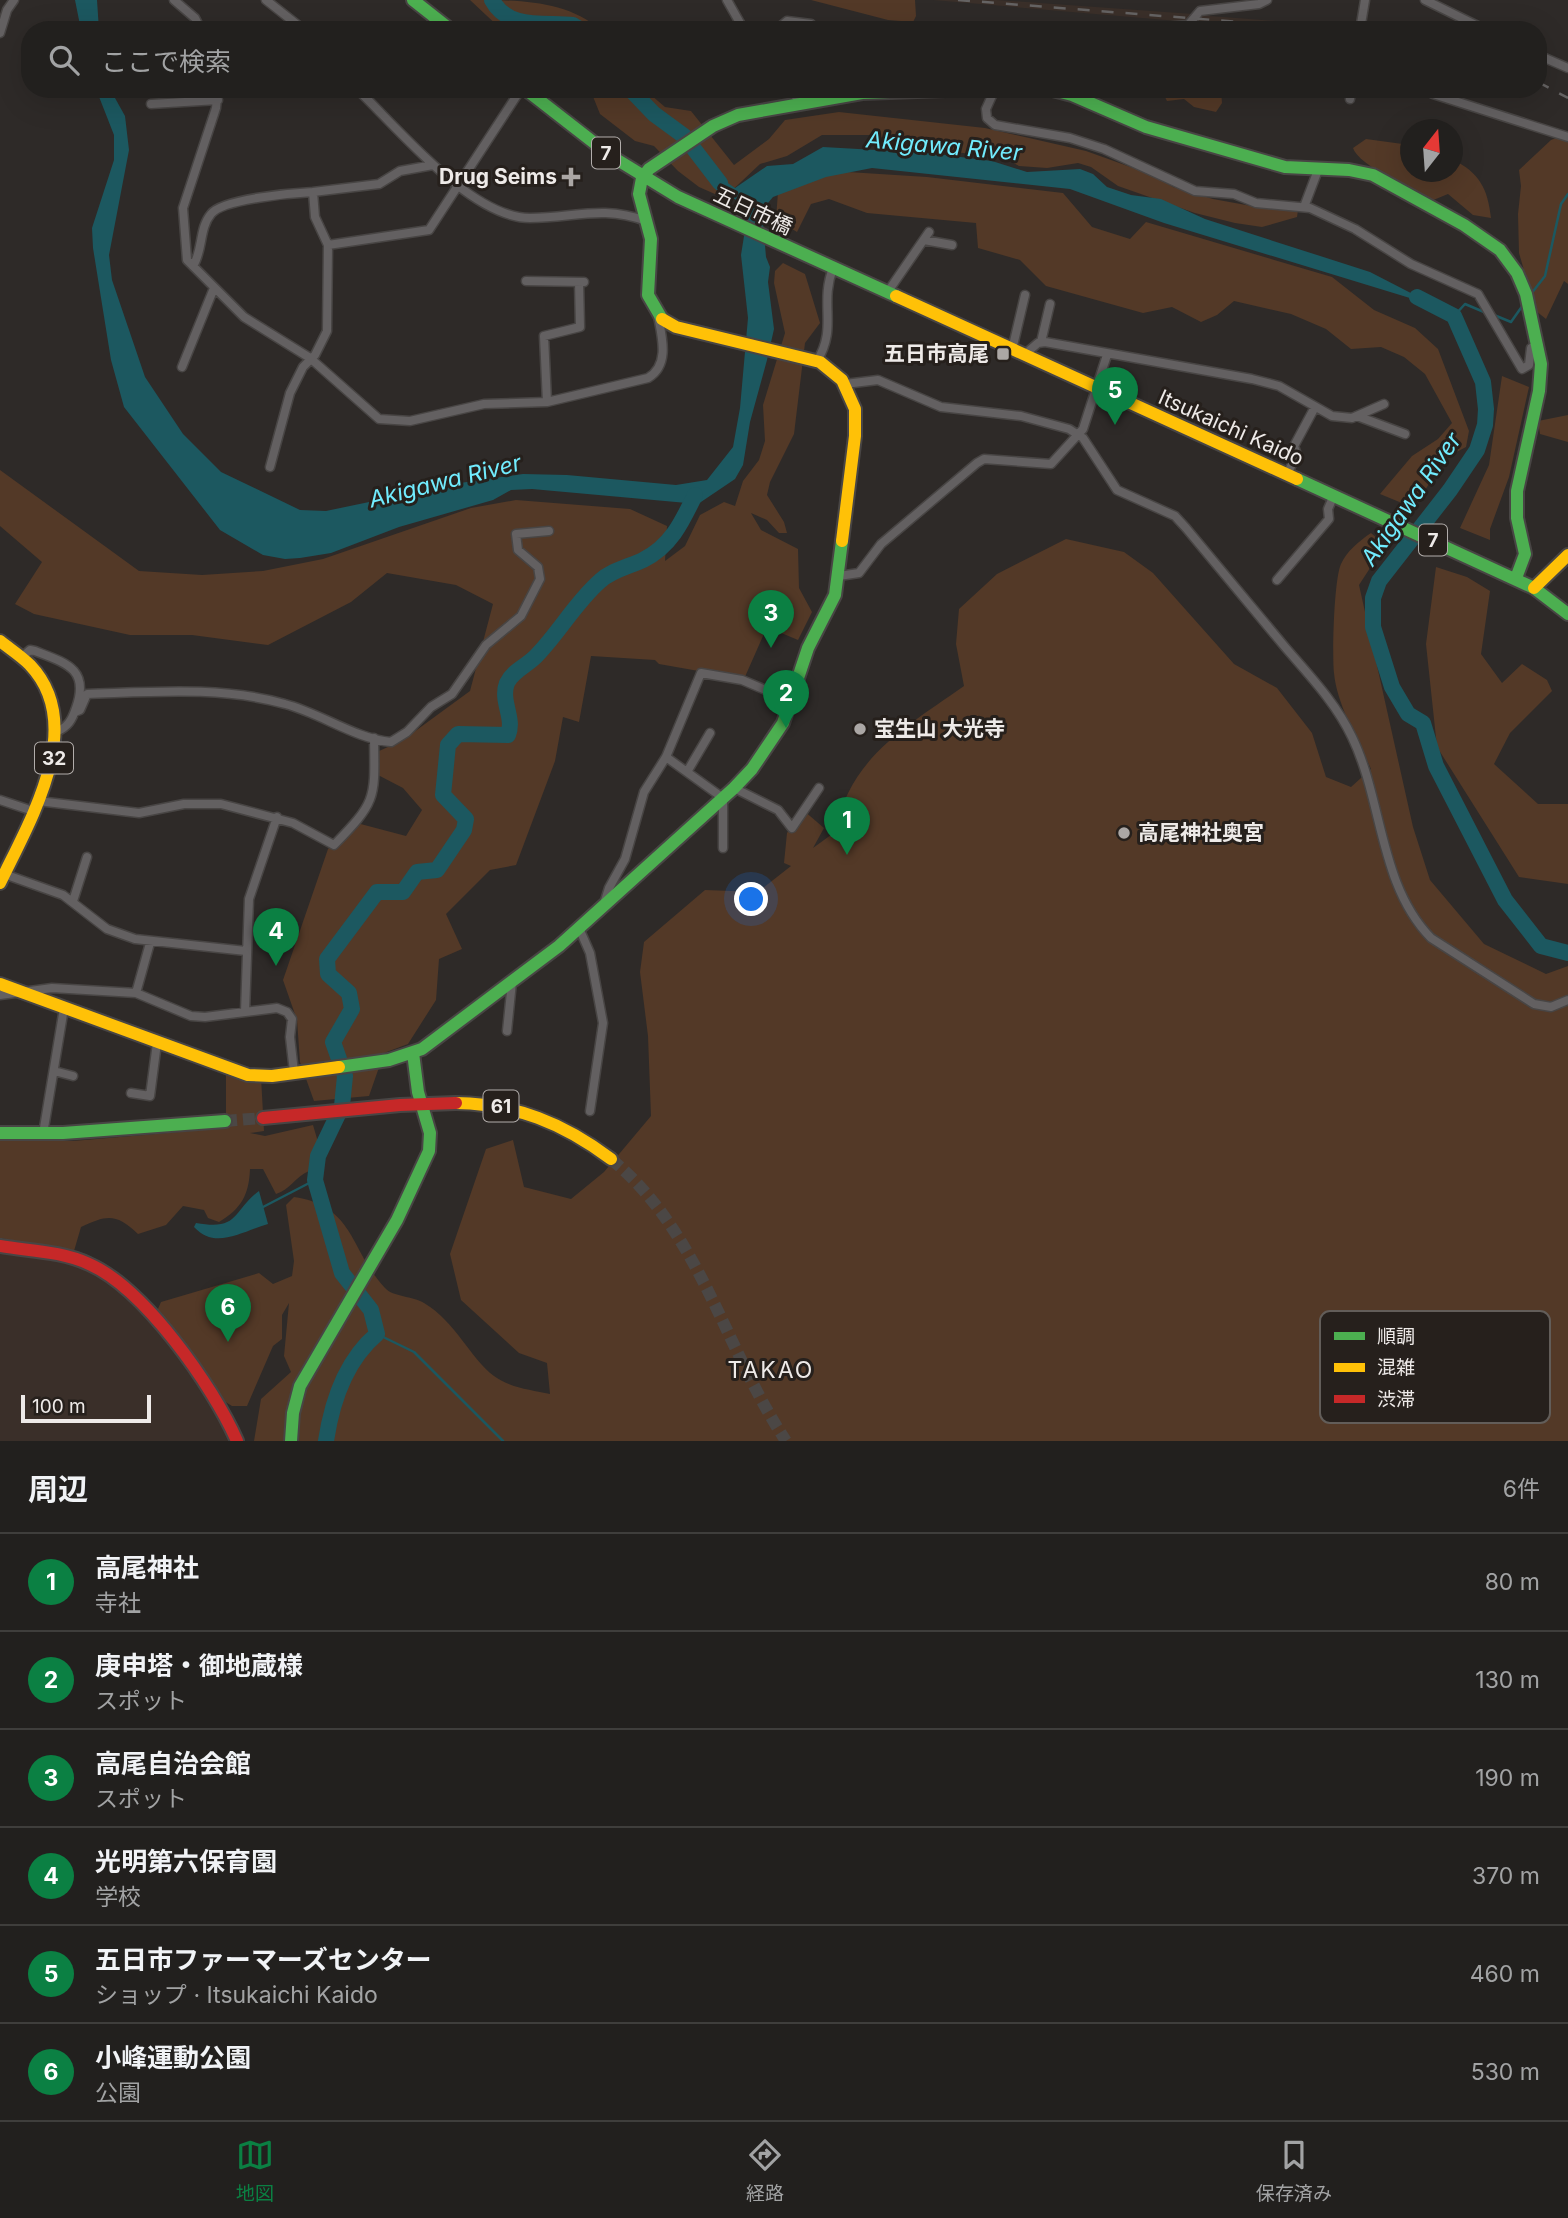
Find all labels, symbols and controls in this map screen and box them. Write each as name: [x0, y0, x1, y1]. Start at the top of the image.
search box: [21, 21, 1547, 98]
icon: search: [45, 41, 83, 79]
text: ここで検索: [101, 46, 231, 77]
north arrow: [1400, 119, 1463, 182]
water label: Akigawa River: [864, 125, 1024, 167]
road number: 7: [592, 138, 620, 168]
place label: Drug Seims: [439, 164, 557, 189]
marker: Drug Seims: [563, 169, 579, 185]
street label: 五日市橋: [710, 181, 797, 240]
place label: 五日市高尾: [884, 341, 989, 366]
marker: 五日市高尾: [995, 346, 1011, 362]
pin: 5: [1092, 367, 1138, 425]
street label: Itsukaichi Kaido: [1155, 384, 1308, 471]
water label: Akigawa River: [1354, 426, 1468, 572]
water label: Akigawa River: [365, 448, 525, 514]
road number: 7: [1419, 524, 1447, 555]
pin: 3: [748, 590, 794, 648]
pin: 2: [763, 670, 809, 728]
place label: 宝生山 大光寺: [874, 716, 1005, 741]
marker: 宝生山 大光寺: [852, 721, 868, 737]
road number: 32: [35, 743, 73, 774]
pin: 1: [824, 797, 870, 855]
place label: 高尾神社奥宮: [1138, 820, 1264, 845]
marker: 高尾神社奥宮: [1116, 825, 1132, 841]
your location: [734, 882, 768, 916]
pin: 4: [253, 908, 299, 966]
road number: 61: [484, 1090, 518, 1122]
pin: 6: [205, 1284, 251, 1342]
legend: [1320, 1311, 1550, 1423]
text: 順調: [1377, 1325, 1415, 1348]
district label: TAKAO: [728, 1356, 814, 1384]
text: 混雑: [1377, 1356, 1415, 1379]
text: 渋滞: [1377, 1388, 1415, 1411]
scale bar: [21, 1392, 150, 1424]
text: 100 m: [32, 1395, 86, 1418]
text: 周辺: [28, 1471, 88, 1507]
text: 6件: [1503, 1475, 1540, 1503]
text: 高尾神社: [95, 1552, 199, 1583]
text: 1: [46, 1568, 56, 1596]
text: 80 m: [1485, 1568, 1540, 1596]
text: 寺社: [95, 1589, 141, 1617]
text: 庚申塔・御地蔵様: [95, 1650, 303, 1681]
text: 2: [44, 1666, 58, 1694]
text: 130 m: [1475, 1666, 1540, 1694]
text: スポット: [95, 1687, 187, 1715]
text: 高尾自治会館: [95, 1748, 251, 1779]
text: 3: [44, 1764, 58, 1792]
text: 190 m: [1475, 1764, 1540, 1792]
text: スポット: [95, 1785, 187, 1813]
text: 光明第六保育園: [95, 1846, 277, 1877]
text: 4: [43, 1862, 59, 1890]
text: 370 m: [1472, 1862, 1540, 1890]
text: 学校: [95, 1883, 141, 1911]
text: 五日市ファーマーズセンター: [95, 1944, 432, 1975]
text: 5: [44, 1960, 58, 1988]
text: 460 m: [1470, 1960, 1540, 1988]
text: ショップ · Itsukaichi Kaido: [95, 1981, 378, 2009]
text: 小峰運動公園: [95, 2042, 251, 2073]
text: 6: [44, 2058, 58, 2086]
text: 530 m: [1471, 2058, 1540, 2086]
text: 公園: [95, 2079, 141, 2107]
tab: 地図: [236, 2136, 274, 2205]
tab: 経路: [746, 2136, 784, 2205]
tab: 保存済み: [1256, 2136, 1332, 2205]

